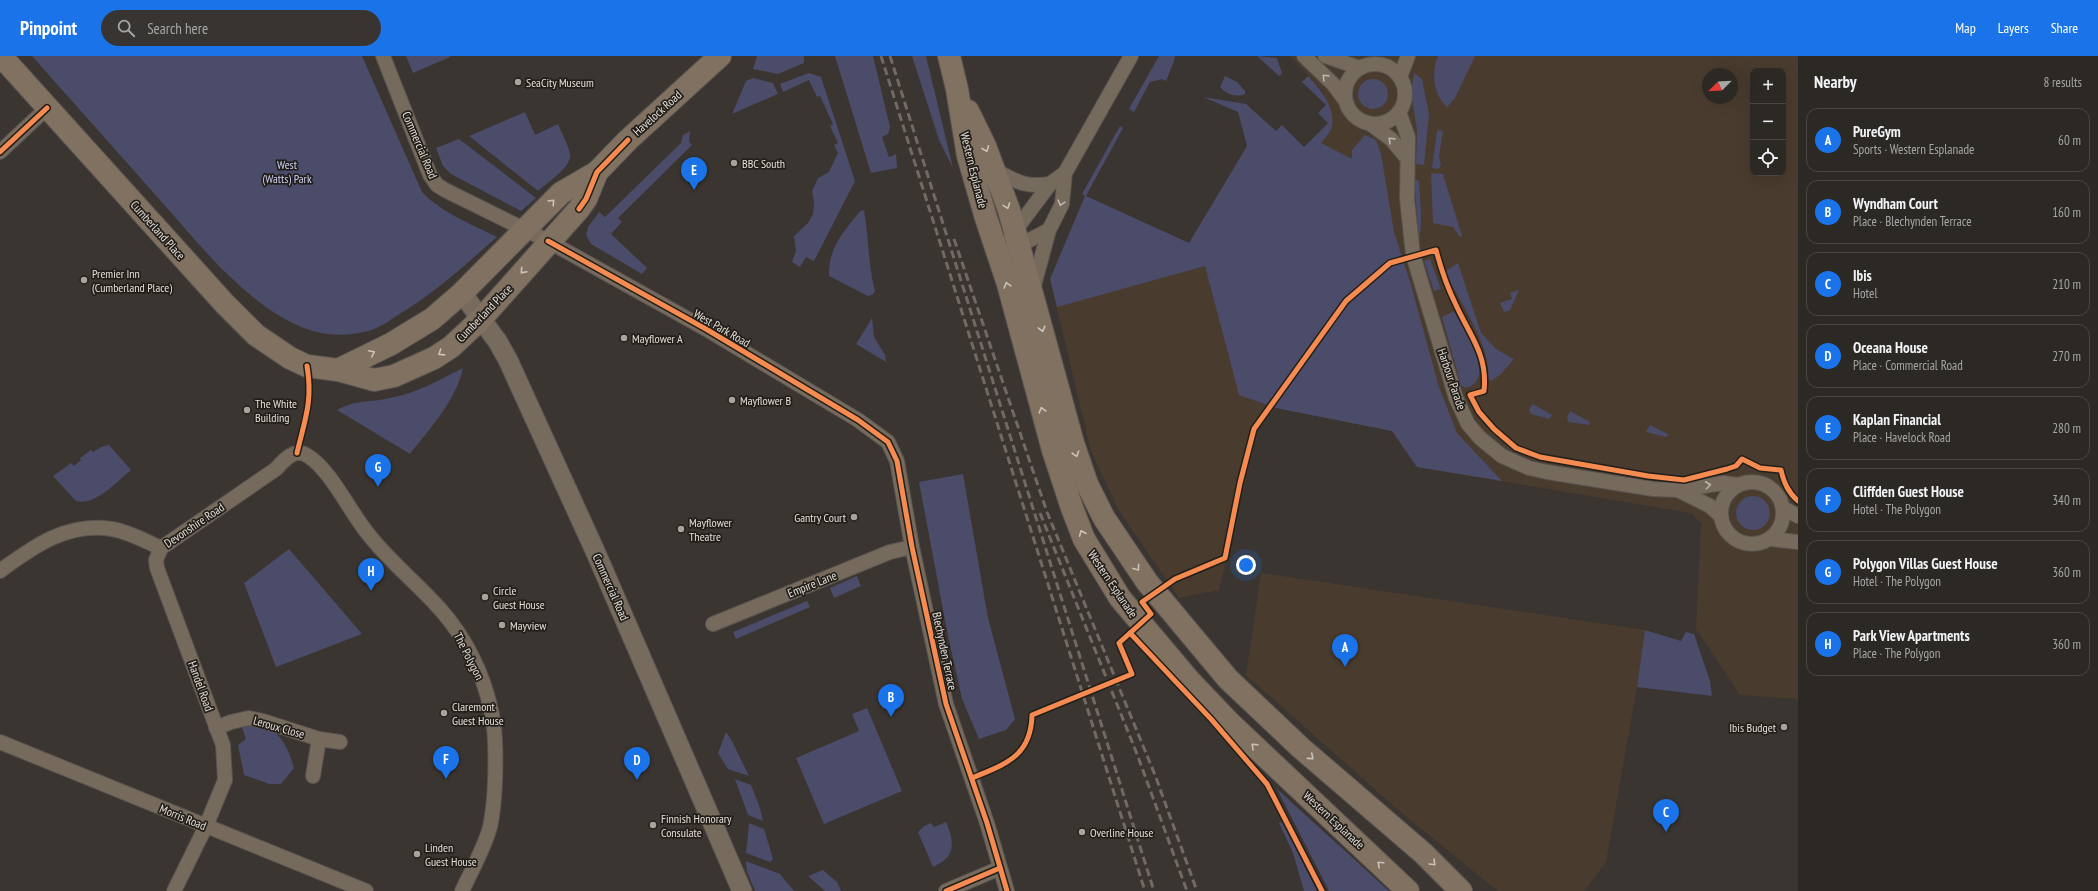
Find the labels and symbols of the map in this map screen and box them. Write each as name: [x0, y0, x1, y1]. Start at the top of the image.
north arrow: [1702, 68, 1738, 104]
one-way arrow: [1322, 74, 1330, 82]
place label: SeaCity Museum: [526, 75, 594, 90]
marker: SeaCity Museum: [513, 77, 523, 87]
street label: Havelock Road: [630, 87, 684, 139]
street label: Commercial Road: [399, 109, 441, 181]
street label: Western Esplanade: [957, 130, 991, 210]
one-way arrow: [1388, 137, 1396, 145]
one-way arrow: [981, 146, 989, 153]
place label: BBC South: [742, 156, 785, 171]
park label: West (Watts) Park: [262, 157, 312, 186]
pin: E: [681, 157, 707, 190]
marker: BBC South: [729, 158, 739, 168]
street label: Cumberland Place: [128, 197, 189, 263]
one-way arrow: [547, 199, 555, 207]
one-way arrow: [1057, 199, 1066, 206]
one-way arrow: [1003, 202, 1011, 209]
place label: Premier Inn (Cumberland Place): [92, 266, 172, 295]
one-way arrow: [520, 266, 528, 274]
marker: Premier Inn (Cumberland Place): [79, 275, 89, 285]
street label: Cumberland Place: [453, 281, 515, 345]
one-way arrow: [1003, 281, 1012, 288]
street label: West Park Road: [691, 306, 753, 350]
one-way arrow: [1037, 325, 1046, 332]
place label: Mayflower A: [632, 331, 683, 346]
marker: Mayflower A: [619, 333, 629, 343]
street label: Harbour Parade: [1434, 346, 1470, 412]
one-way arrow: [438, 349, 445, 356]
one-way arrow: [368, 350, 376, 357]
place label: Mayflower B: [740, 393, 791, 408]
marker: Mayflower B: [727, 395, 737, 405]
place label: The White Building: [255, 396, 297, 425]
marker: The White Building: [242, 405, 252, 415]
one-way arrow: [1038, 407, 1047, 414]
one-way arrow: [1072, 451, 1080, 458]
pin: G: [365, 454, 391, 487]
one-way arrow: [1705, 480, 1711, 489]
street label: Devonshire Road: [161, 499, 227, 551]
place label: Gantry Court: [794, 510, 847, 525]
marker: Gantry Court: [849, 512, 859, 522]
place label: Mayflower Theatre: [689, 515, 733, 544]
marker: Mayflower Theatre: [676, 524, 686, 534]
one-way arrow: [1079, 530, 1087, 538]
street label: Western Esplanade: [1085, 547, 1141, 621]
street label: Commercial Road: [590, 551, 632, 623]
your location: [1236, 555, 1256, 575]
pin: H: [358, 558, 384, 591]
one-way arrow: [1132, 564, 1139, 571]
street label: Empire Lane: [785, 567, 839, 601]
place label: Circle Guest House: [493, 583, 545, 612]
marker: Circle Guest House: [480, 592, 490, 602]
street label: Blechynden Terrace: [929, 610, 961, 692]
place label: Mayview: [510, 618, 547, 633]
marker: Mayview: [497, 620, 507, 630]
street label: The Polygon: [451, 630, 487, 682]
pin: A: [1332, 634, 1358, 667]
street label: Handel Road: [185, 659, 217, 713]
pin: B: [878, 684, 904, 717]
place label: Claremont Guest House: [452, 699, 504, 728]
marker: Claremont Guest House: [439, 708, 449, 718]
street label: Leroux Close: [252, 713, 306, 741]
place label: Ibis Budget: [1729, 720, 1777, 735]
marker: Ibis Budget: [1779, 722, 1789, 732]
one-way arrow: [1251, 743, 1259, 751]
pin: F: [433, 746, 459, 779]
pin: D: [624, 747, 650, 780]
one-way arrow: [1306, 752, 1313, 759]
street label: Western Esplanade: [1300, 788, 1368, 852]
pin: C: [1653, 799, 1679, 832]
street label: Morris Road: [157, 801, 209, 833]
place label: Finnish Honorary Consulate: [661, 811, 732, 840]
marker: Finnish Honorary Consulate: [648, 820, 658, 830]
place label: Overline House: [1090, 825, 1153, 840]
marker: Overline House: [1077, 827, 1087, 837]
place label: Linden Guest House: [425, 840, 477, 869]
marker: Linden Guest House: [412, 849, 422, 859]
one-way arrow: [1428, 858, 1436, 866]
one-way arrow: [1377, 861, 1385, 869]

